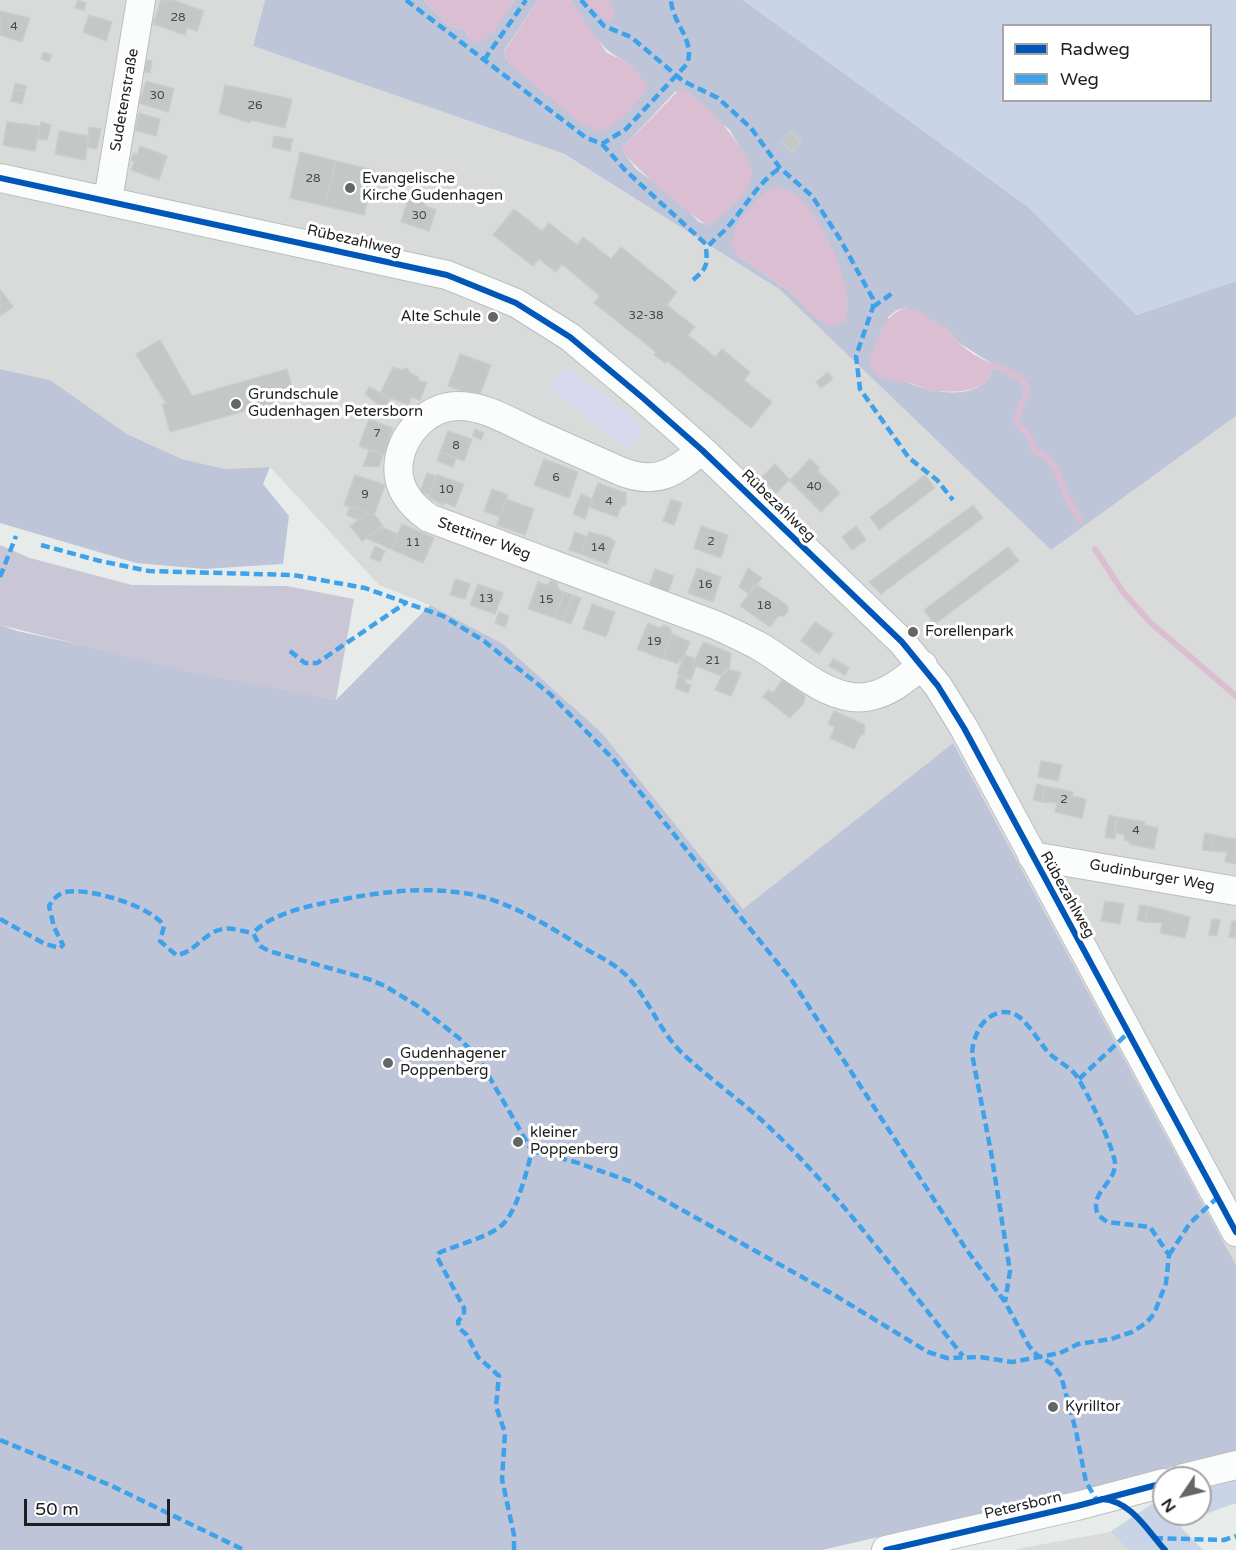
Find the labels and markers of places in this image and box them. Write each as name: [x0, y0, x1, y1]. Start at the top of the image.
place label: Evangelische Kirche Gudenhagen: [362, 170, 503, 205]
marker: Evangelische Kirche Gudenhagen: [343, 181, 357, 195]
place label: Alte Schule: [400, 308, 481, 326]
marker: Alte Schule: [486, 310, 500, 324]
place label: Grundschule Gudenhagen Petersborn: [248, 386, 423, 421]
marker: Grundschule Gudenhagen Petersborn: [229, 397, 243, 411]
place label: Forellenpark: [925, 623, 1014, 641]
marker: Forellenpark: [906, 625, 920, 639]
place label: Gudenhagener Poppenberg: [400, 1045, 506, 1080]
marker: Gudenhagener Poppenberg: [381, 1056, 395, 1070]
place label: kleiner Poppenberg: [530, 1124, 618, 1159]
marker: kleiner Poppenberg: [511, 1135, 525, 1149]
place label: Kyrilltor: [1065, 1398, 1121, 1416]
marker: Kyrilltor: [1046, 1400, 1060, 1414]

